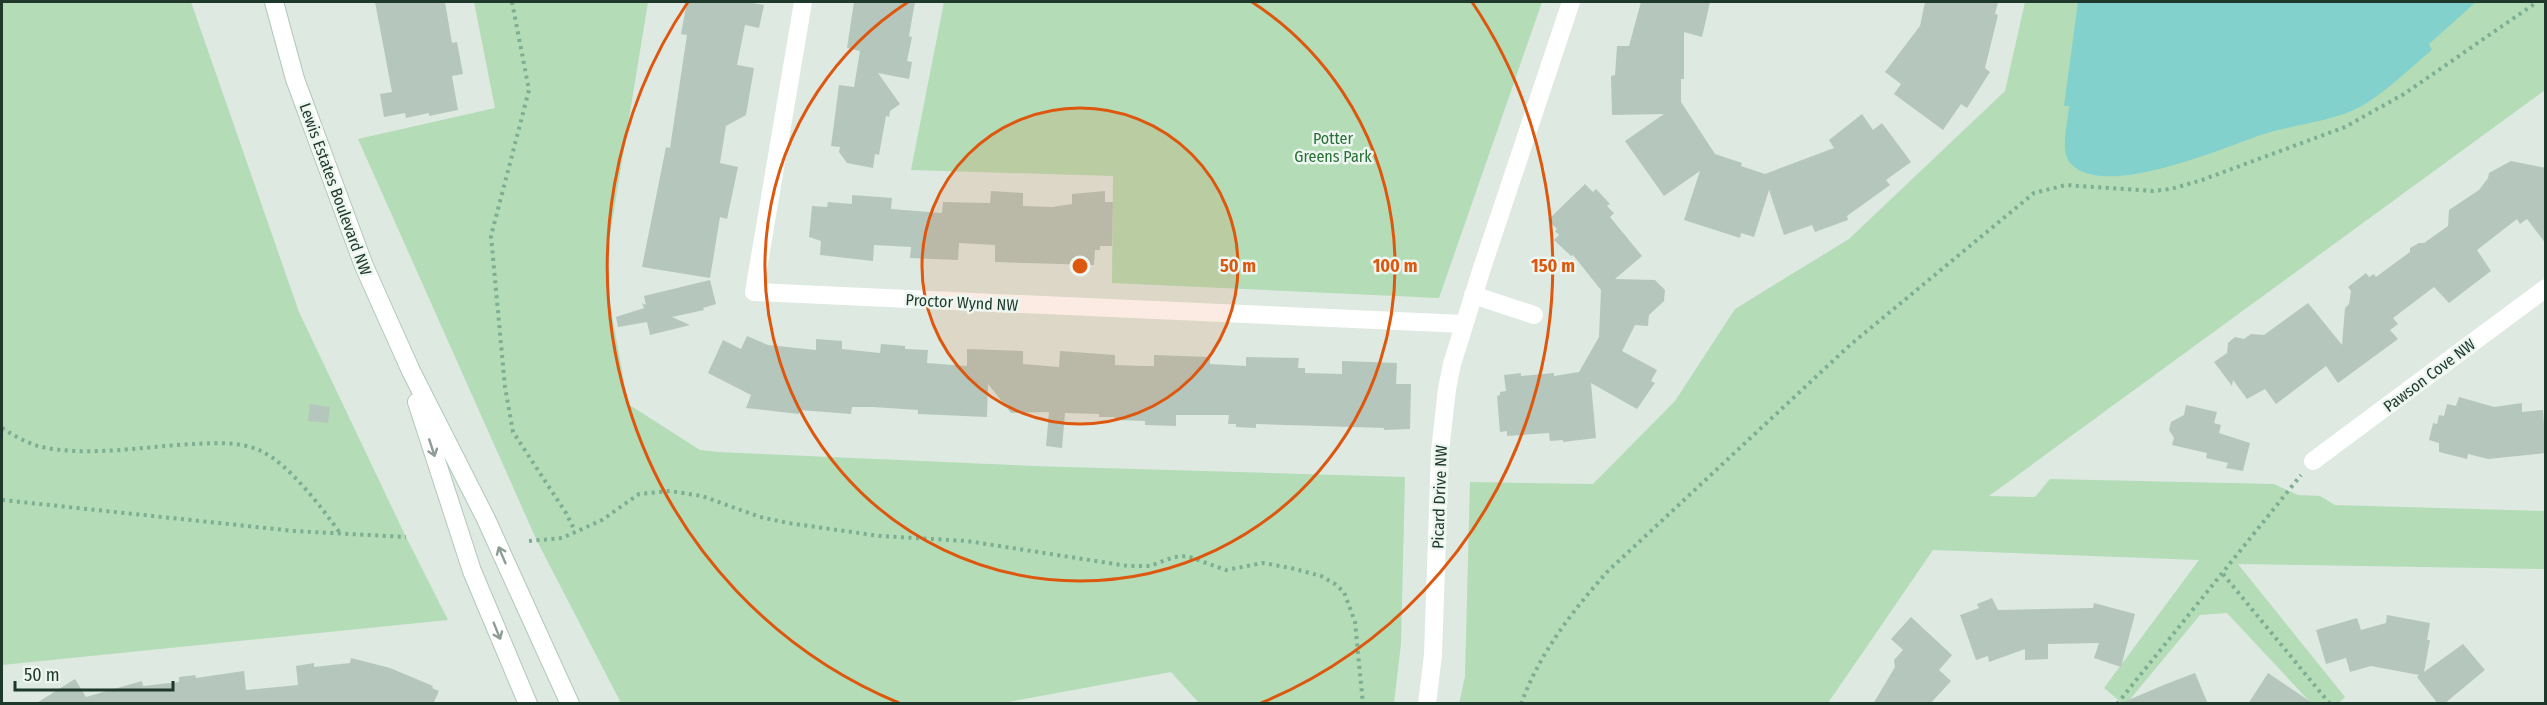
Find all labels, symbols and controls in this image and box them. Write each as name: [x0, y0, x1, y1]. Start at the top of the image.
street label: Lewis Estates Boulevard NW: [296, 100, 376, 278]
park label: Potter Greens Park: [1294, 129, 1372, 166]
text: 50 m: [1220, 255, 1256, 277]
text: 100 m: [1373, 255, 1417, 277]
text: 150 m: [1531, 255, 1575, 277]
centre of rings: [1070, 256, 1090, 276]
street label: Proctor Wynd NW: [905, 290, 1019, 315]
street label: Pawson Cove NW: [2380, 335, 2479, 416]
one-way arrow: [427, 438, 438, 457]
street label: Picard Drive NW: [1428, 445, 1451, 549]
one-way arrow: [496, 546, 507, 564]
one-way arrow: [492, 622, 503, 640]
scale bar: [15, 654, 172, 692]
text: 50 m: [24, 664, 60, 686]

